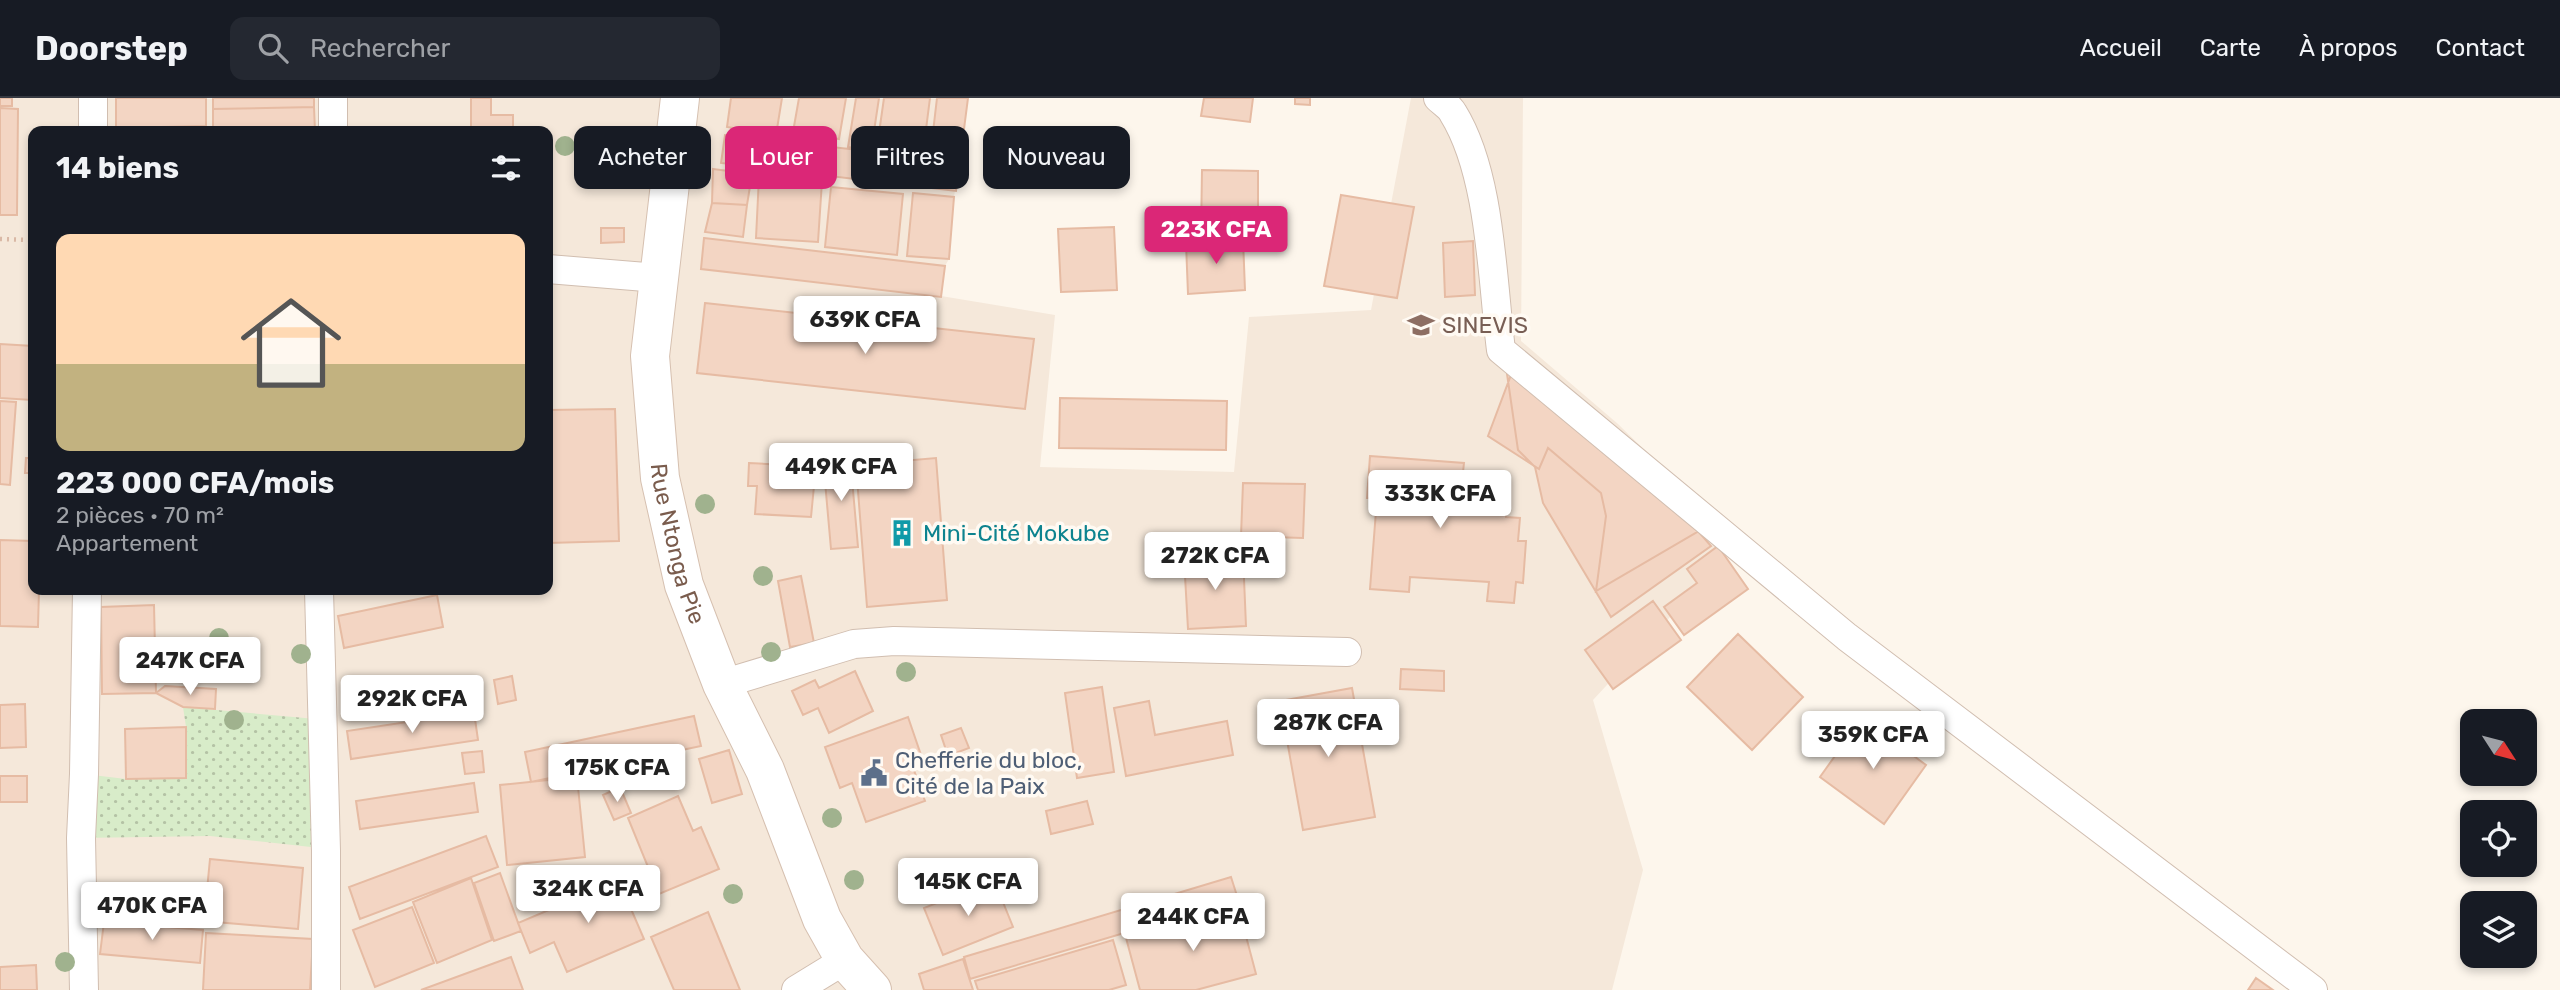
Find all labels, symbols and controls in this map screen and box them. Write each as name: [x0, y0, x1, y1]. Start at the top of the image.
search box: [230, 17, 720, 80]
text: Doorstep: [35, 29, 188, 68]
icon: search: [254, 29, 292, 67]
text: Rechercher: [310, 33, 450, 64]
text: Accueil: [2080, 34, 2162, 62]
text: Carte: [2200, 34, 2261, 62]
text: À propos: [2299, 34, 2398, 62]
text: Contact: [2436, 34, 2525, 62]
chip: Acheter: [574, 126, 711, 189]
chip: Louer: [725, 126, 837, 189]
chip: Filtres: [851, 126, 969, 189]
chip: Nouveau: [983, 126, 1130, 189]
icon: filters: [487, 149, 525, 187]
text: 14 biens: [56, 150, 179, 186]
pin: 223K CFA: [1144, 206, 1288, 266]
text: 223K CFA: [1160, 215, 1272, 243]
icon: home: [228, 280, 354, 406]
pin: 639K CFA: [793, 296, 937, 356]
text: 639K CFA: [810, 305, 920, 333]
school or university icon: SINEVIS: [1406, 310, 1436, 340]
place label: SINEVIS: [1442, 311, 1528, 339]
pin: 449K CFA: [769, 444, 913, 503]
text: 449K CFA: [785, 452, 897, 480]
street label: Rue Ntonga Pie: [645, 462, 712, 628]
text: 223 000 CFA/mois: [56, 465, 334, 501]
pin: 333K CFA: [1368, 470, 1512, 530]
text: 333K CFA: [1384, 479, 1496, 507]
text: 2 pièces · 70 m²: [56, 501, 224, 529]
building icon: Mini-Cité Mokube: [887, 518, 917, 548]
place label: Mini-Cité Mokube: [923, 519, 1110, 547]
text: Appartement: [56, 529, 198, 557]
pin: 272K CFA: [1143, 532, 1287, 592]
text: 272K CFA: [1160, 541, 1270, 569]
pin: 247K CFA: [118, 638, 262, 697]
text: 247K CFA: [135, 646, 245, 674]
pin: 292K CFA: [340, 676, 484, 735]
text: 292K CFA: [357, 684, 467, 712]
pin: 287K CFA: [1256, 700, 1400, 759]
text: 287K CFA: [1273, 708, 1383, 736]
north arrow: [2460, 709, 2538, 786]
map controls: [2460, 709, 2537, 968]
pin: 359K CFA: [1801, 712, 1945, 771]
text: 359K CFA: [1818, 720, 1928, 748]
pin: 175K CFA: [545, 744, 689, 804]
place label: Chefferie du bloc, Cité de la Paix: [895, 746, 1083, 800]
text: 175K CFA: [564, 753, 670, 781]
public building icon: Chefferie du bloc, Cité de la Paix: [859, 758, 889, 788]
button: locate: [2460, 800, 2537, 877]
pin: 145K CFA: [896, 858, 1040, 918]
pin: 324K CFA: [516, 866, 660, 925]
text: 145K CFA: [914, 867, 1022, 895]
text: 324K CFA: [532, 874, 644, 902]
pin: 470K CFA: [80, 882, 224, 942]
text: 470K CFA: [97, 891, 207, 919]
button: layers: [2460, 891, 2537, 968]
pin: 244K CFA: [1121, 894, 1265, 953]
text: 244K CFA: [1137, 902, 1249, 930]

